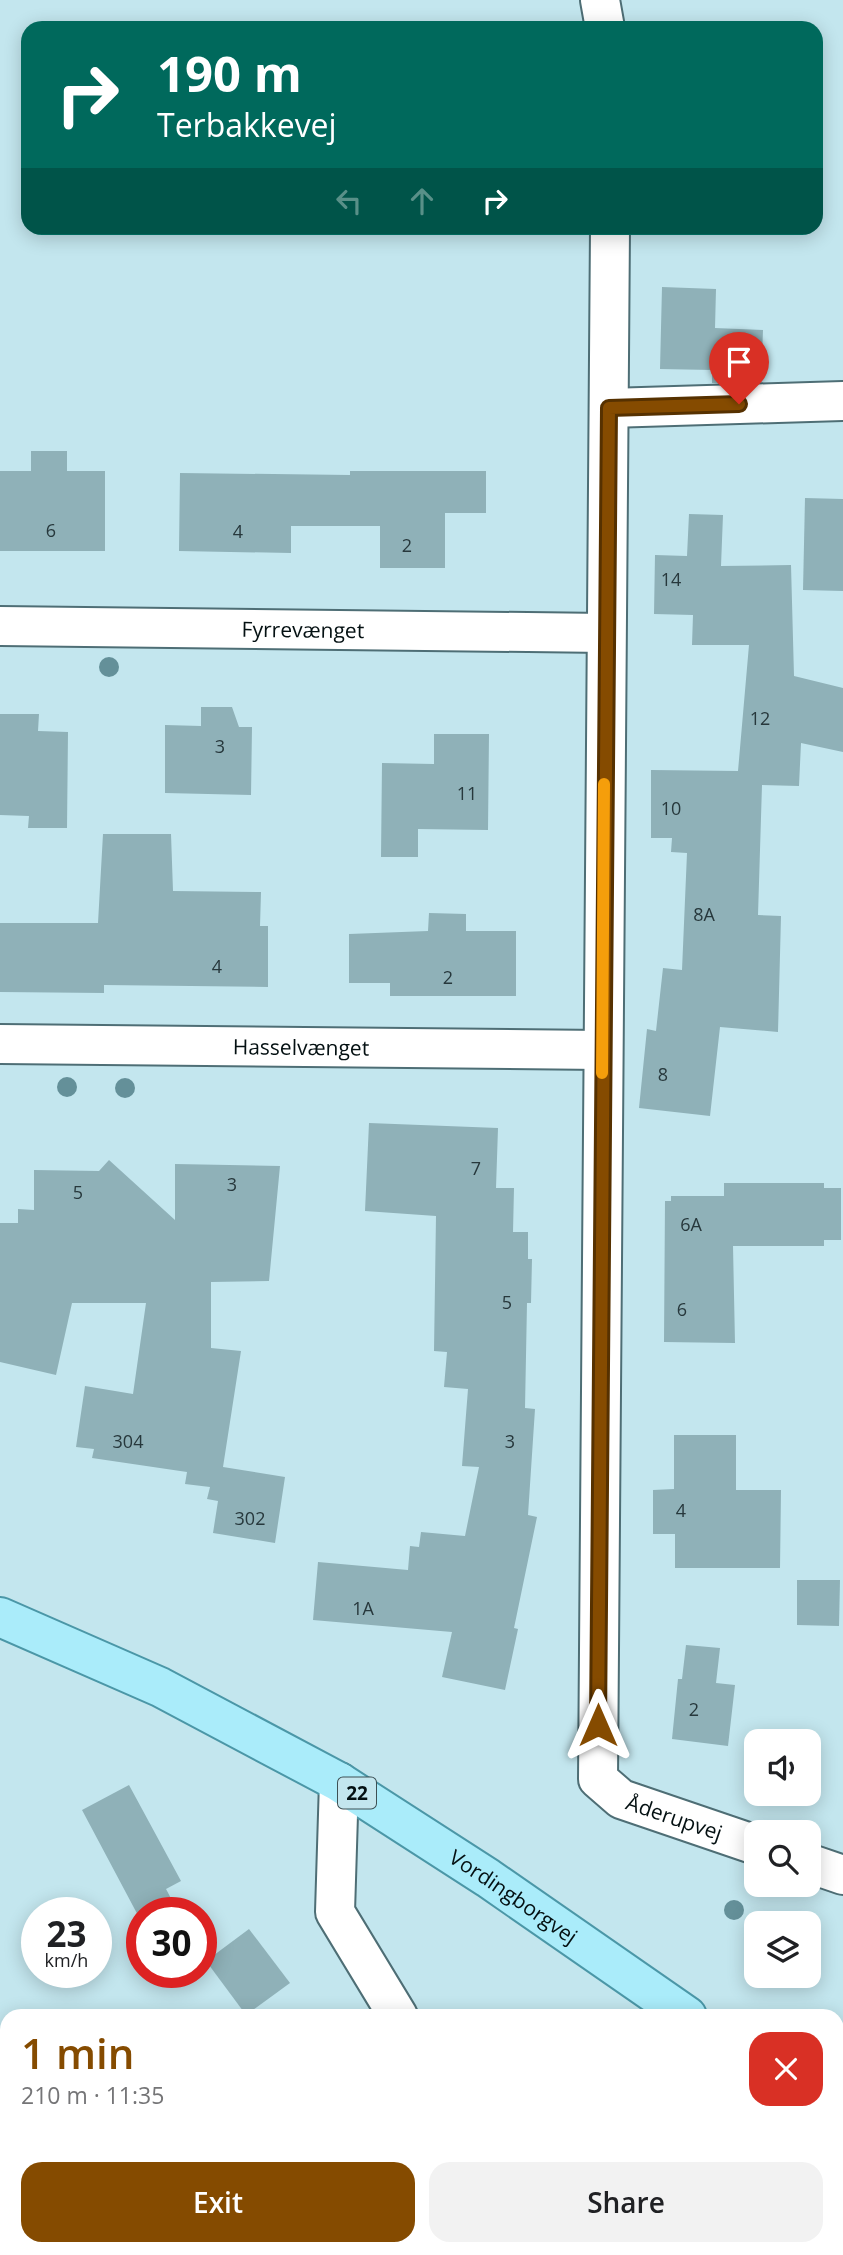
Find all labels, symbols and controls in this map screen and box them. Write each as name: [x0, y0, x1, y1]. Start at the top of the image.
text: 190 m: [157, 40, 302, 106]
icon: right: [42, 49, 133, 140]
text: Terbakkevej: [157, 103, 337, 146]
icon: left: [330, 182, 368, 220]
icon: ahead: [403, 182, 441, 220]
icon: right: [476, 182, 514, 220]
pin: [709, 332, 769, 404]
icon: arrive: [720, 343, 758, 381]
house number: 6: [46, 518, 56, 542]
house number: 4: [233, 519, 243, 543]
house number: 2: [402, 533, 412, 557]
house number: 14: [661, 567, 681, 591]
street label: Fyrrevænget: [242, 615, 364, 644]
house number: 12: [750, 706, 770, 730]
house number: 3: [215, 734, 225, 758]
house number: 11: [457, 781, 477, 805]
house number: 10: [661, 796, 681, 820]
house number: 8A: [693, 902, 715, 926]
house number: 4: [212, 954, 222, 978]
house number: 2: [443, 965, 453, 989]
street label: Hasselvænget: [233, 1032, 369, 1062]
house number: 8: [658, 1062, 668, 1086]
house number: 7: [471, 1156, 481, 1180]
house number: 3: [227, 1172, 237, 1196]
house number: 5: [73, 1180, 83, 1204]
house number: 6A: [680, 1212, 702, 1236]
house number: 5: [502, 1290, 512, 1314]
house number: 6: [677, 1297, 687, 1321]
house number: 304: [113, 1429, 143, 1453]
house number: 3: [505, 1429, 515, 1453]
house number: 4: [676, 1498, 686, 1522]
house number: 302: [235, 1506, 265, 1530]
house number: 1A: [352, 1596, 374, 1620]
position arrow: [561, 1688, 635, 1762]
house number: 2: [689, 1697, 699, 1721]
map controls: [744, 1729, 821, 1988]
button: sound: [744, 1729, 821, 1806]
road number: 22: [338, 1778, 376, 1809]
street label: Åderupvej: [623, 1788, 726, 1847]
button: search: [744, 1820, 821, 1897]
street label: Vordingborgvej: [444, 1843, 583, 1950]
speed limit sign: 30: [126, 1897, 217, 1988]
text: 23: [46, 1910, 87, 1957]
button: layers: [744, 1911, 821, 1988]
text: km/h: [45, 1948, 88, 1972]
text: 1 min: [21, 2024, 134, 2081]
button: close: [749, 2032, 823, 2106]
text: 210 m · 11:35: [21, 2079, 164, 2111]
button: Exit: [21, 2162, 415, 2242]
button: Share: [429, 2162, 823, 2242]

